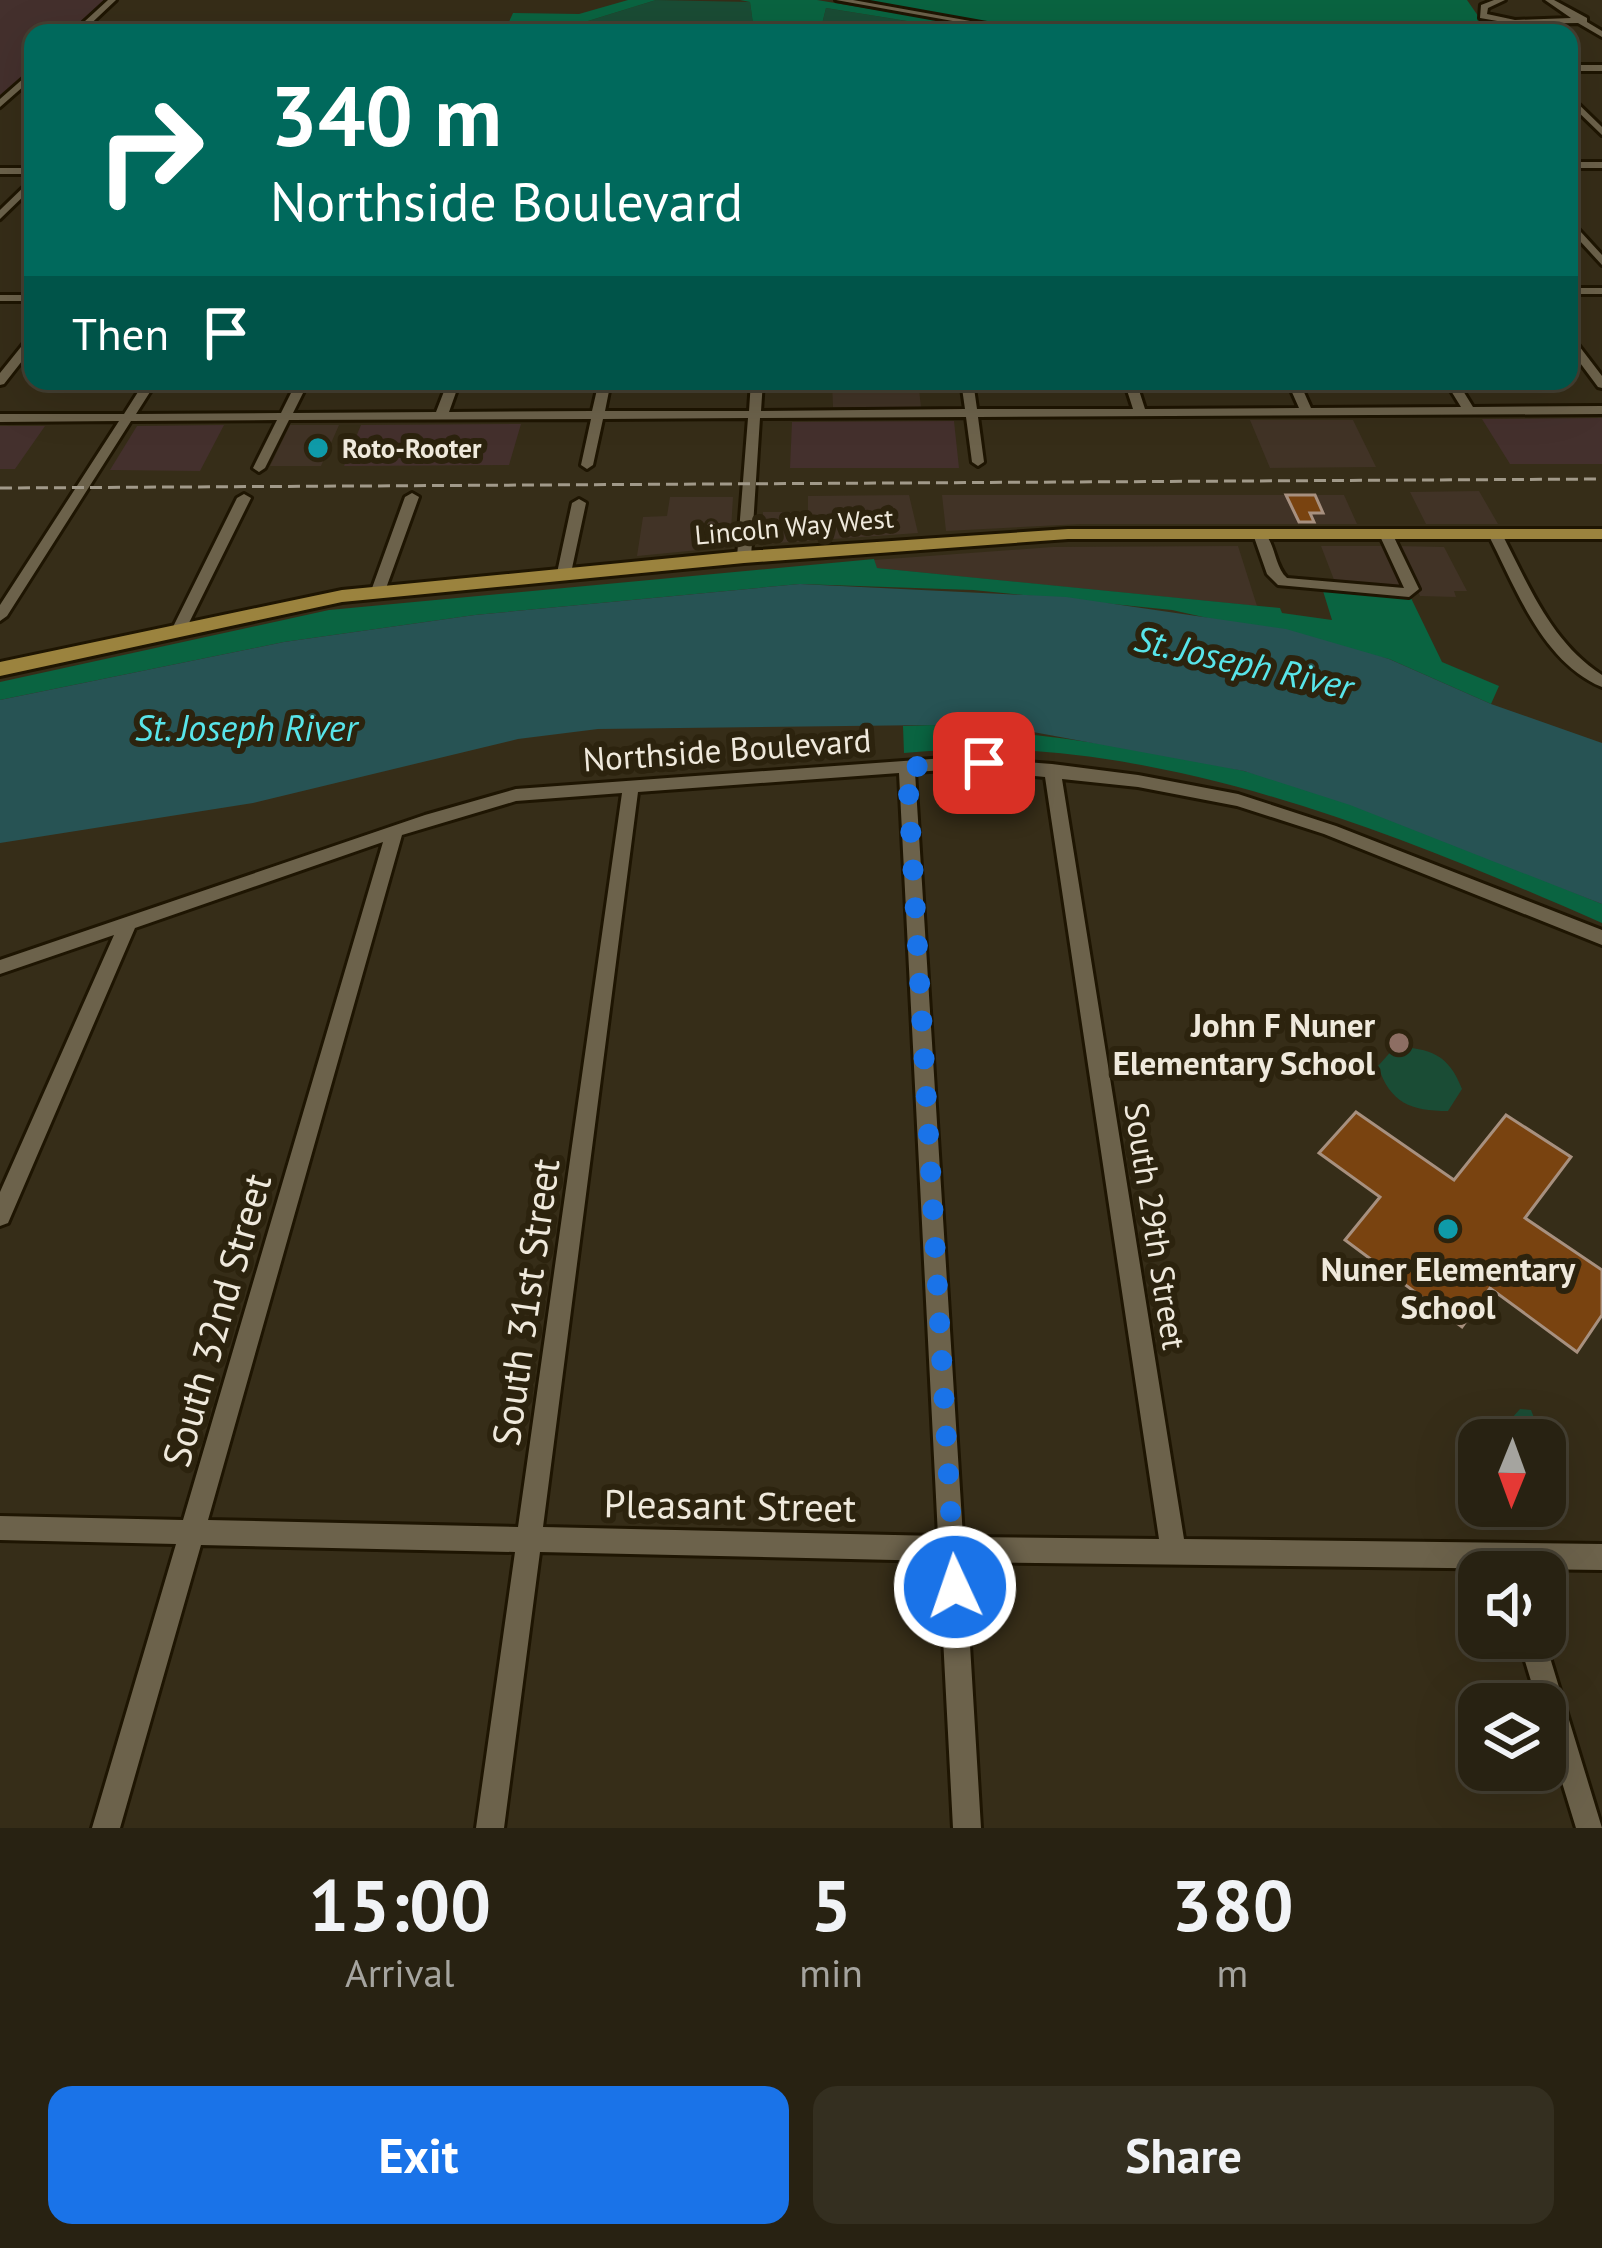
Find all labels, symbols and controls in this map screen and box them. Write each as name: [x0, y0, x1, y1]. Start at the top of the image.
text: 340 m: [270, 60, 502, 169]
icon: right: [72, 72, 228, 228]
text: Northside Boulevard: [270, 166, 743, 236]
icon: arrive: [193, 300, 259, 366]
text: Then: [72, 304, 169, 362]
place label: Roto-Rooter: [342, 431, 482, 465]
marker: Roto-Rooter: [305, 435, 331, 461]
street label: Lincoln Way West: [693, 500, 895, 552]
water label: St. Joseph River: [1130, 614, 1360, 710]
water label: St. Joseph River: [135, 704, 359, 751]
pin: [933, 712, 1035, 814]
street label: Northside Boulevard: [581, 717, 873, 781]
icon: arrive: [951, 730, 1017, 796]
place label: John F Nuner Elementary School: [1113, 1003, 1375, 1084]
marker: John F Nuner Elementary School: [1386, 1030, 1412, 1056]
street label: South 29th Street: [1115, 1099, 1197, 1353]
street label: South 31st Street: [480, 1155, 570, 1449]
street label: South 32nd Street: [150, 1168, 282, 1472]
marker: Nuner Elementary School: [1435, 1216, 1461, 1242]
place label: Nuner Elementary School: [1321, 1247, 1576, 1328]
north arrow: [1458, 1419, 1566, 1527]
map controls: [1458, 1419, 1566, 1791]
street label: Pleasant Street: [603, 1477, 857, 1533]
position arrow: [892, 1524, 1018, 1650]
button: sound: [1458, 1551, 1566, 1659]
button: layers: [1458, 1683, 1566, 1791]
text: 15:00: [308, 1858, 491, 1951]
text: 5: [811, 1858, 852, 1951]
text: 380: [1171, 1858, 1294, 1951]
text: Arrival: [345, 1947, 454, 1998]
text: min: [799, 1947, 863, 1998]
text: m: [1217, 1947, 1248, 1998]
button: Exit: [48, 2086, 789, 2224]
button: Share: [813, 2086, 1554, 2224]

